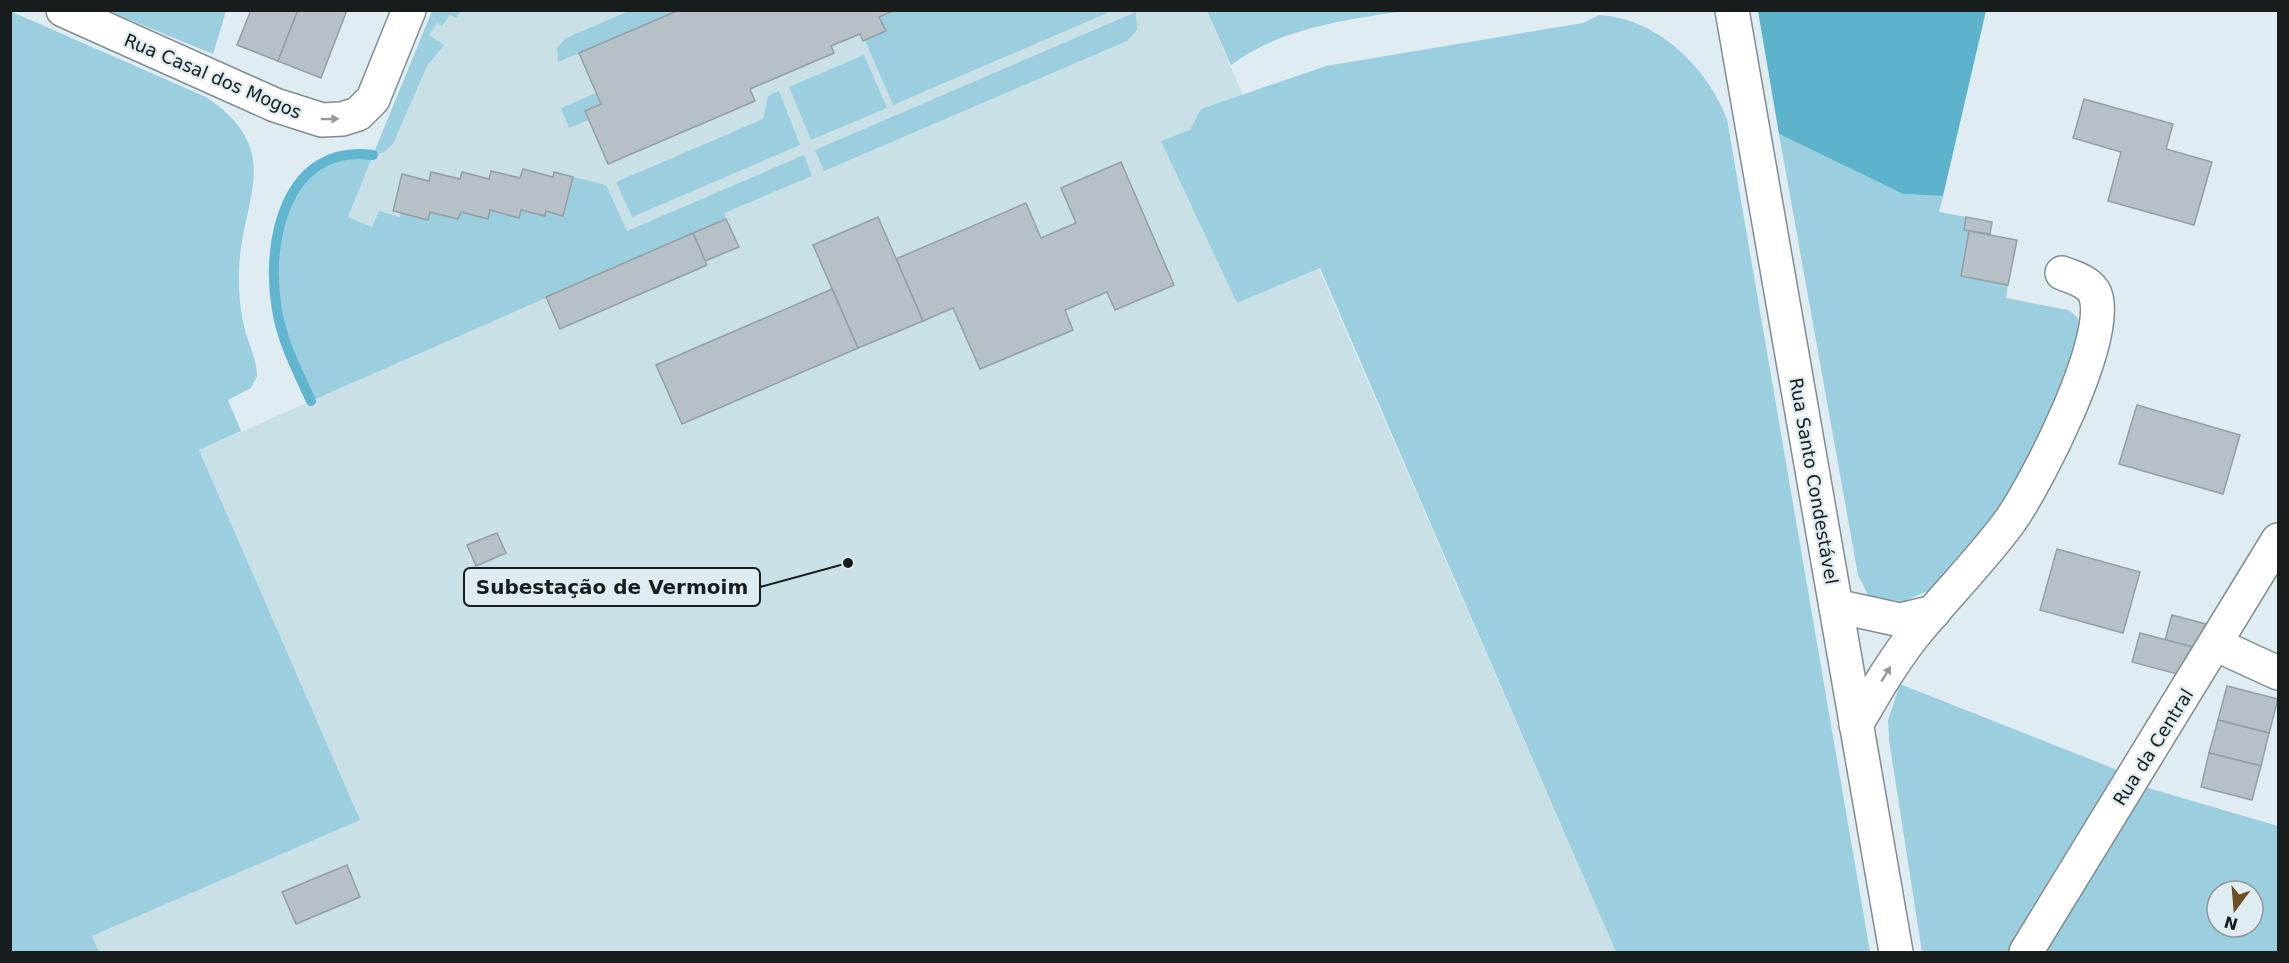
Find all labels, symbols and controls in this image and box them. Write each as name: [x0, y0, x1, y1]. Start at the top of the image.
street label: Rua Casal dos Mogos: [121, 29, 305, 123]
one-way arrow: [320, 115, 339, 124]
street label: Rua Santo Condestável: [1785, 376, 1843, 586]
callout: Subestação de Vermoim: [464, 568, 760, 606]
text: Subestação de Vermoim: [476, 575, 748, 599]
one-way arrow: [1880, 666, 1891, 682]
street label: Rua da Central: [2109, 685, 2197, 809]
north arrow: [2205, 879, 2265, 939]
text: N: [2222, 912, 2240, 934]

